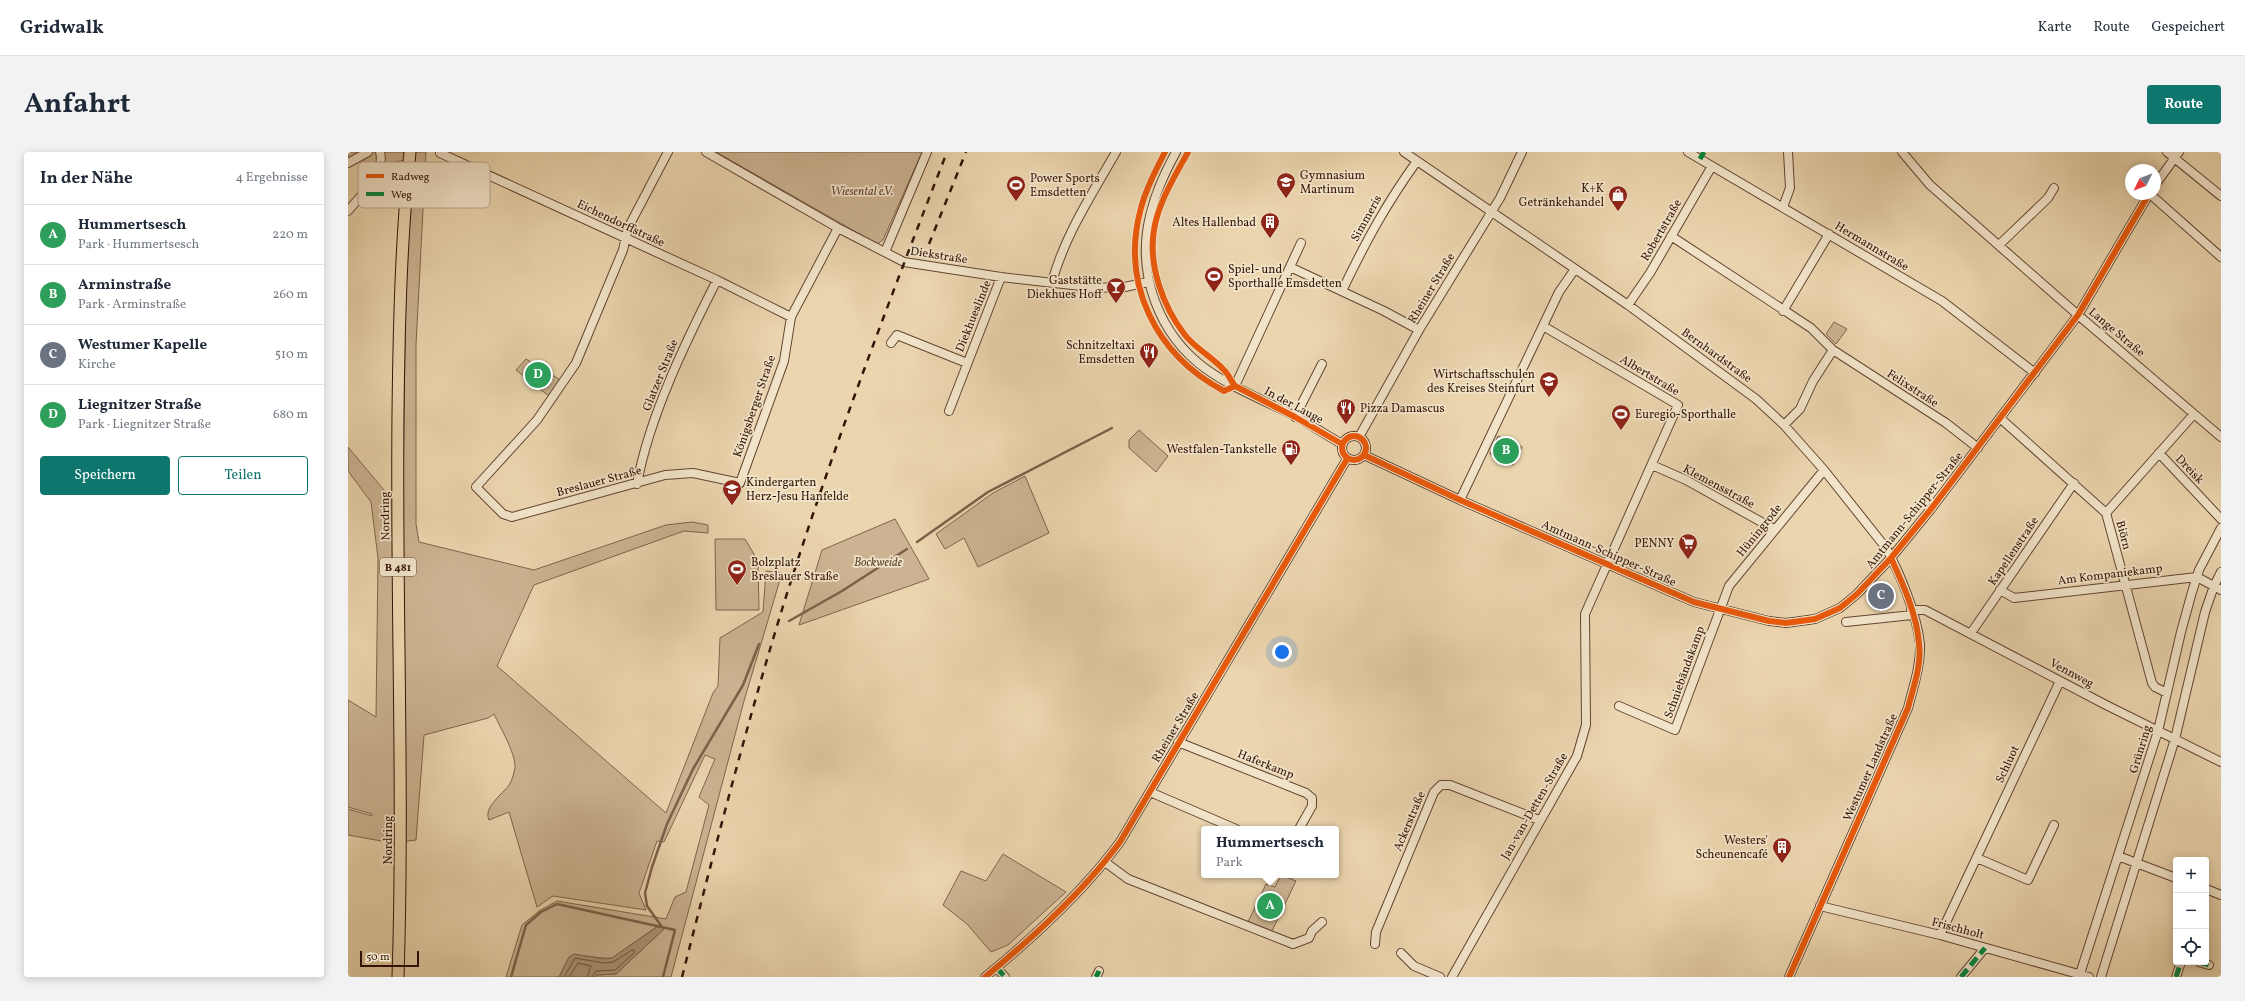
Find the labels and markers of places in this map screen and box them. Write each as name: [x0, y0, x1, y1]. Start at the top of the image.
place label: Gymnasium Martinum: [1300, 168, 1366, 198]
place label: Power Sports Emsdetten: [1030, 171, 1100, 201]
school or university icon: Gymnasium Martinum: [1275, 171, 1297, 199]
sports icon: Power Sports Emsdetten: [1005, 174, 1027, 202]
place label: K+K Getränkehandel: [1519, 181, 1604, 211]
shop icon: K+K Getränkehandel: [1607, 184, 1629, 212]
building icon: Altes Hallenbad: [1259, 211, 1281, 239]
place label: Altes Hallenbad: [1172, 215, 1256, 231]
place label: Spiel- und Sporthalle Emsdetten: [1228, 262, 1342, 292]
sports icon: Spiel- und Sporthalle Emsdetten: [1203, 265, 1225, 293]
place label: Gaststätte Diekhues Hoff: [1027, 273, 1103, 303]
bar icon: Gaststätte Diekhues Hoff: [1105, 276, 1127, 304]
place label: Schnitzeltaxi Emsdetten: [1066, 338, 1135, 368]
restaurant icon: Schnitzeltaxi Emsdetten: [1138, 341, 1160, 369]
pin: D: [525, 360, 551, 390]
place label: Wirtschaftsschulen des Kreises Steinfurt: [1427, 367, 1535, 397]
school or university icon: Wirtschaftsschulen des Kreises Steinfurt: [1538, 370, 1560, 398]
restaurant icon: Pizza Damascus: [1335, 397, 1357, 425]
place label: Pizza Damascus: [1360, 401, 1445, 417]
sports icon: Euregio-Sporthalle: [1610, 403, 1632, 431]
place label: Euregio-Sporthalle: [1635, 407, 1736, 423]
pin: B: [1493, 436, 1519, 466]
fuel station icon: Westfalen-Tankstelle: [1280, 438, 1302, 466]
place label: Westfalen-Tankstelle: [1167, 442, 1277, 458]
place label: Kindergarten Herz-Jesu Hanfelde: [746, 475, 849, 505]
school or university icon: Kindergarten Herz-Jesu Hanfelde: [721, 478, 743, 506]
supermarket icon: PENNY: [1677, 532, 1699, 560]
place label: PENNY: [1634, 536, 1674, 552]
place label: Bolzplatz Breslauer Straße: [751, 555, 839, 585]
sports icon: Bolzplatz Breslauer Straße: [726, 558, 748, 586]
pin: C: [1868, 581, 1894, 611]
place label: Westers' Scheunencafé: [1696, 833, 1768, 863]
building icon: Westers' Scheunencafé: [1771, 836, 1793, 864]
pin: A: [1257, 891, 1283, 921]

